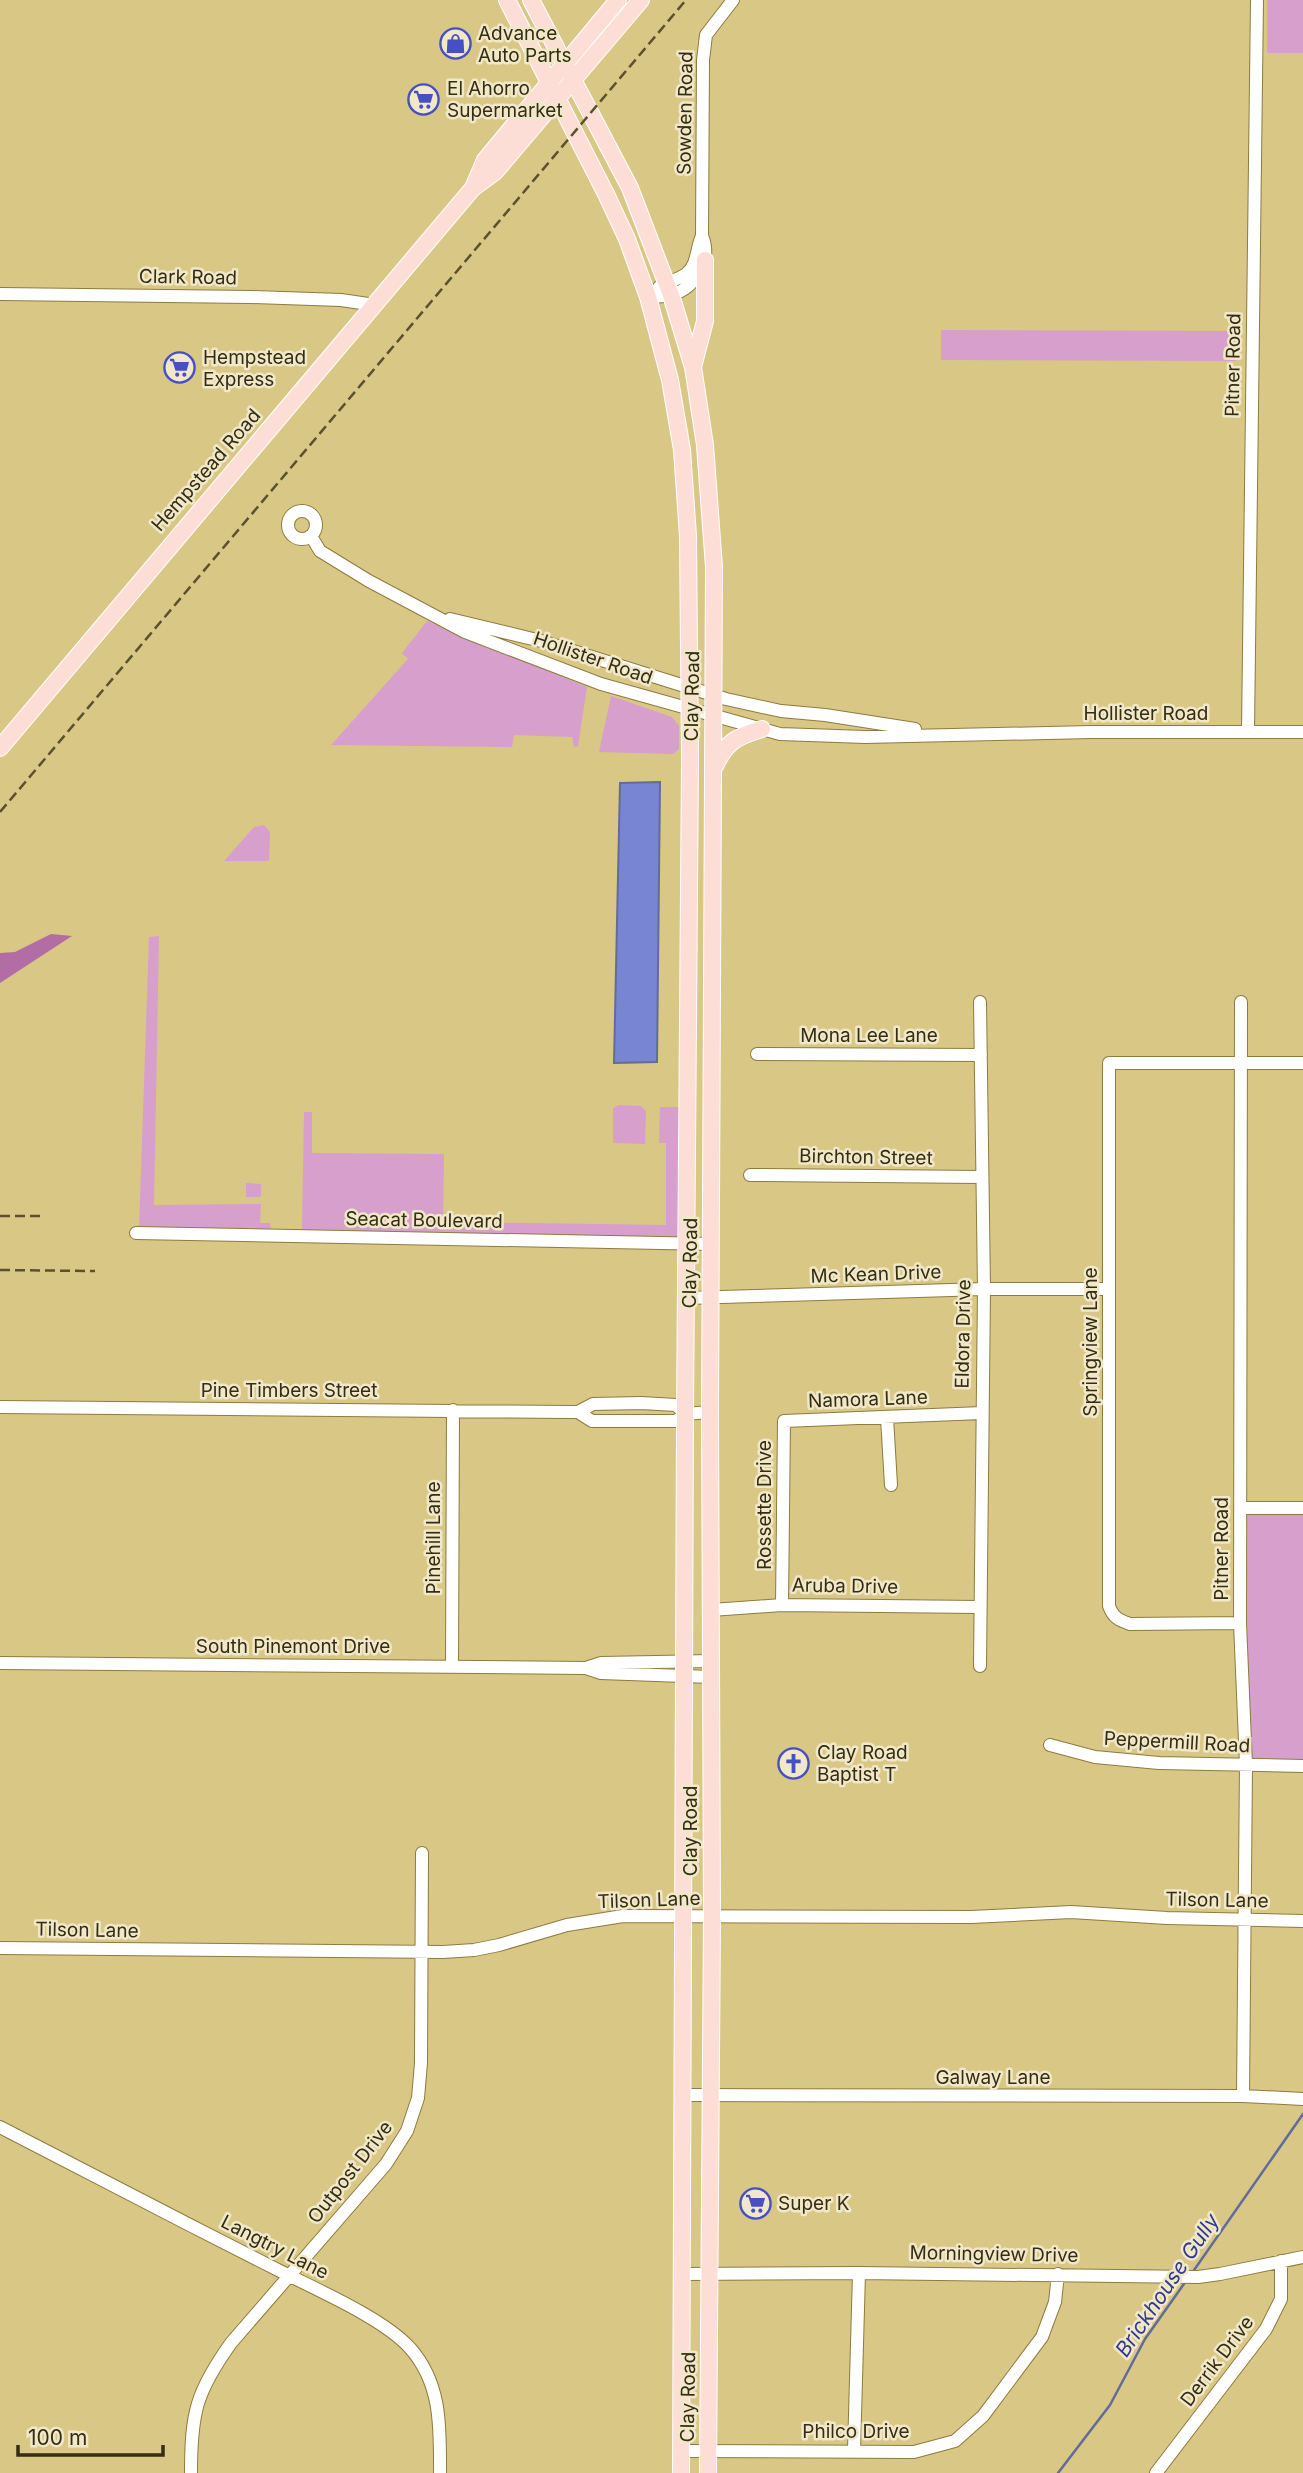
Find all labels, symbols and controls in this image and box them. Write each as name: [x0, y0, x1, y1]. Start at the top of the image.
place label: Advance Auto Parts: [478, 22, 571, 67]
shop icon: Advance Auto Parts: [438, 27, 472, 61]
street label: Sowden Road: [672, 51, 698, 175]
place label: El Ahorro Supermarket: [447, 77, 563, 122]
supermarket icon: El Ahorro Supermarket: [407, 82, 441, 116]
street label: Clark Road: [139, 265, 237, 289]
street label: Pitner Road: [1221, 313, 1245, 417]
place label: Hempstead Express: [203, 346, 306, 391]
supermarket icon: Hempstead Express: [163, 351, 197, 385]
street label: Hempstead Road: [147, 404, 265, 536]
street label: Hollister Road: [530, 627, 656, 689]
street label: Clay Road: [680, 650, 704, 742]
street label: Hollister Road: [1084, 702, 1208, 725]
street label: Mona Lee Lane: [800, 1024, 938, 1047]
street label: Birchton Street: [799, 1144, 933, 1170]
street label: Seacat Boulevard: [345, 1207, 503, 1233]
street label: Clay Road: [678, 1217, 702, 1309]
street label: Mc Kean Drive: [810, 1260, 942, 1288]
street label: Springview Lane: [1079, 1267, 1102, 1417]
street label: Eldora Drive: [951, 1279, 975, 1389]
street label: Pine Timbers Street: [201, 1379, 377, 1402]
street label: Namora Lane: [808, 1385, 928, 1413]
street label: Rossette Drive: [753, 1440, 776, 1570]
street label: Pinehill Lane: [422, 1481, 445, 1595]
street label: Pitner Road: [1210, 1497, 1233, 1601]
street label: Aruba Drive: [792, 1574, 898, 1598]
street label: South Pinemont Drive: [196, 1635, 390, 1658]
street label: Peppermill Road: [1103, 1727, 1251, 1757]
place label: Clay Road Baptist T: [817, 1741, 908, 1786]
church icon: Clay Road Baptist T: [777, 1746, 811, 1780]
street label: Clay Road: [679, 1786, 702, 1876]
street label: Tilson Lane: [597, 1887, 701, 1913]
street label: Tilson Lane: [1165, 1888, 1269, 1912]
street label: Tilson Lane: [35, 1918, 139, 1942]
street label: Galway Lane: [935, 2066, 1051, 2089]
street label: Outpost Drive: [303, 2116, 397, 2228]
supermarket icon: Super K: [738, 2186, 772, 2220]
place label: Super K: [778, 2192, 850, 2215]
water label: Brickhouse Gully: [1110, 2208, 1225, 2361]
street label: Langtry Lane: [217, 2210, 333, 2284]
street label: Morningview Drive: [909, 2241, 1079, 2267]
street label: Derrik Drive: [1176, 2311, 1258, 2411]
street label: Clay Road: [676, 2351, 700, 2443]
scale bar: [18, 2414, 163, 2458]
street label: Philco Drive: [802, 2420, 910, 2443]
text: 100 m: [28, 2425, 87, 2450]

